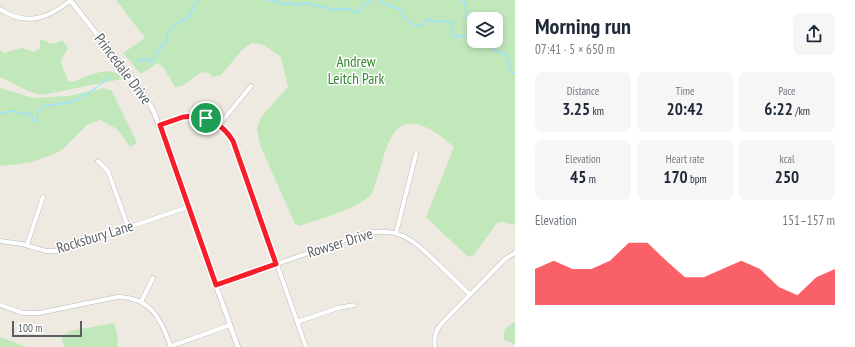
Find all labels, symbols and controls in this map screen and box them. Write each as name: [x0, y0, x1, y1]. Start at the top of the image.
map controls: [467, 12, 503, 48]
button: layers: [467, 12, 503, 48]
text: Morning run: [535, 12, 631, 40]
button: share: [793, 13, 835, 55]
street label: Princedale Drive: [90, 29, 156, 108]
text: 07:41 · 5 × 650 m: [535, 41, 615, 58]
park label: Andrew Leitch Park: [328, 52, 384, 88]
text: Distance: [567, 84, 599, 98]
text: Time: [675, 84, 695, 98]
text: Pace: [778, 84, 796, 98]
text: 3.25: [562, 98, 590, 120]
text: 20:42: [667, 98, 703, 120]
text: 6:22: [764, 98, 793, 120]
pin: [189, 101, 223, 135]
text: km: [590, 104, 604, 118]
text: /km: [793, 104, 810, 118]
icon: arrive: [195, 107, 217, 129]
text: Elevation: [565, 152, 601, 166]
text: Heart rate: [666, 152, 704, 166]
text: kcal: [779, 152, 795, 166]
text: 45: [570, 166, 586, 188]
text: 170: [663, 166, 688, 188]
text: 250: [775, 166, 799, 188]
text: m: [586, 172, 596, 186]
text: bpm: [688, 172, 707, 186]
text: Elevation: [535, 212, 577, 229]
text: 151–157 m: [782, 212, 835, 229]
street label: Rocksbury Lane: [54, 216, 136, 257]
street label: Rowser Drive: [305, 224, 375, 261]
scale bar: [12, 319, 82, 338]
text: 100 m: [18, 321, 42, 335]

